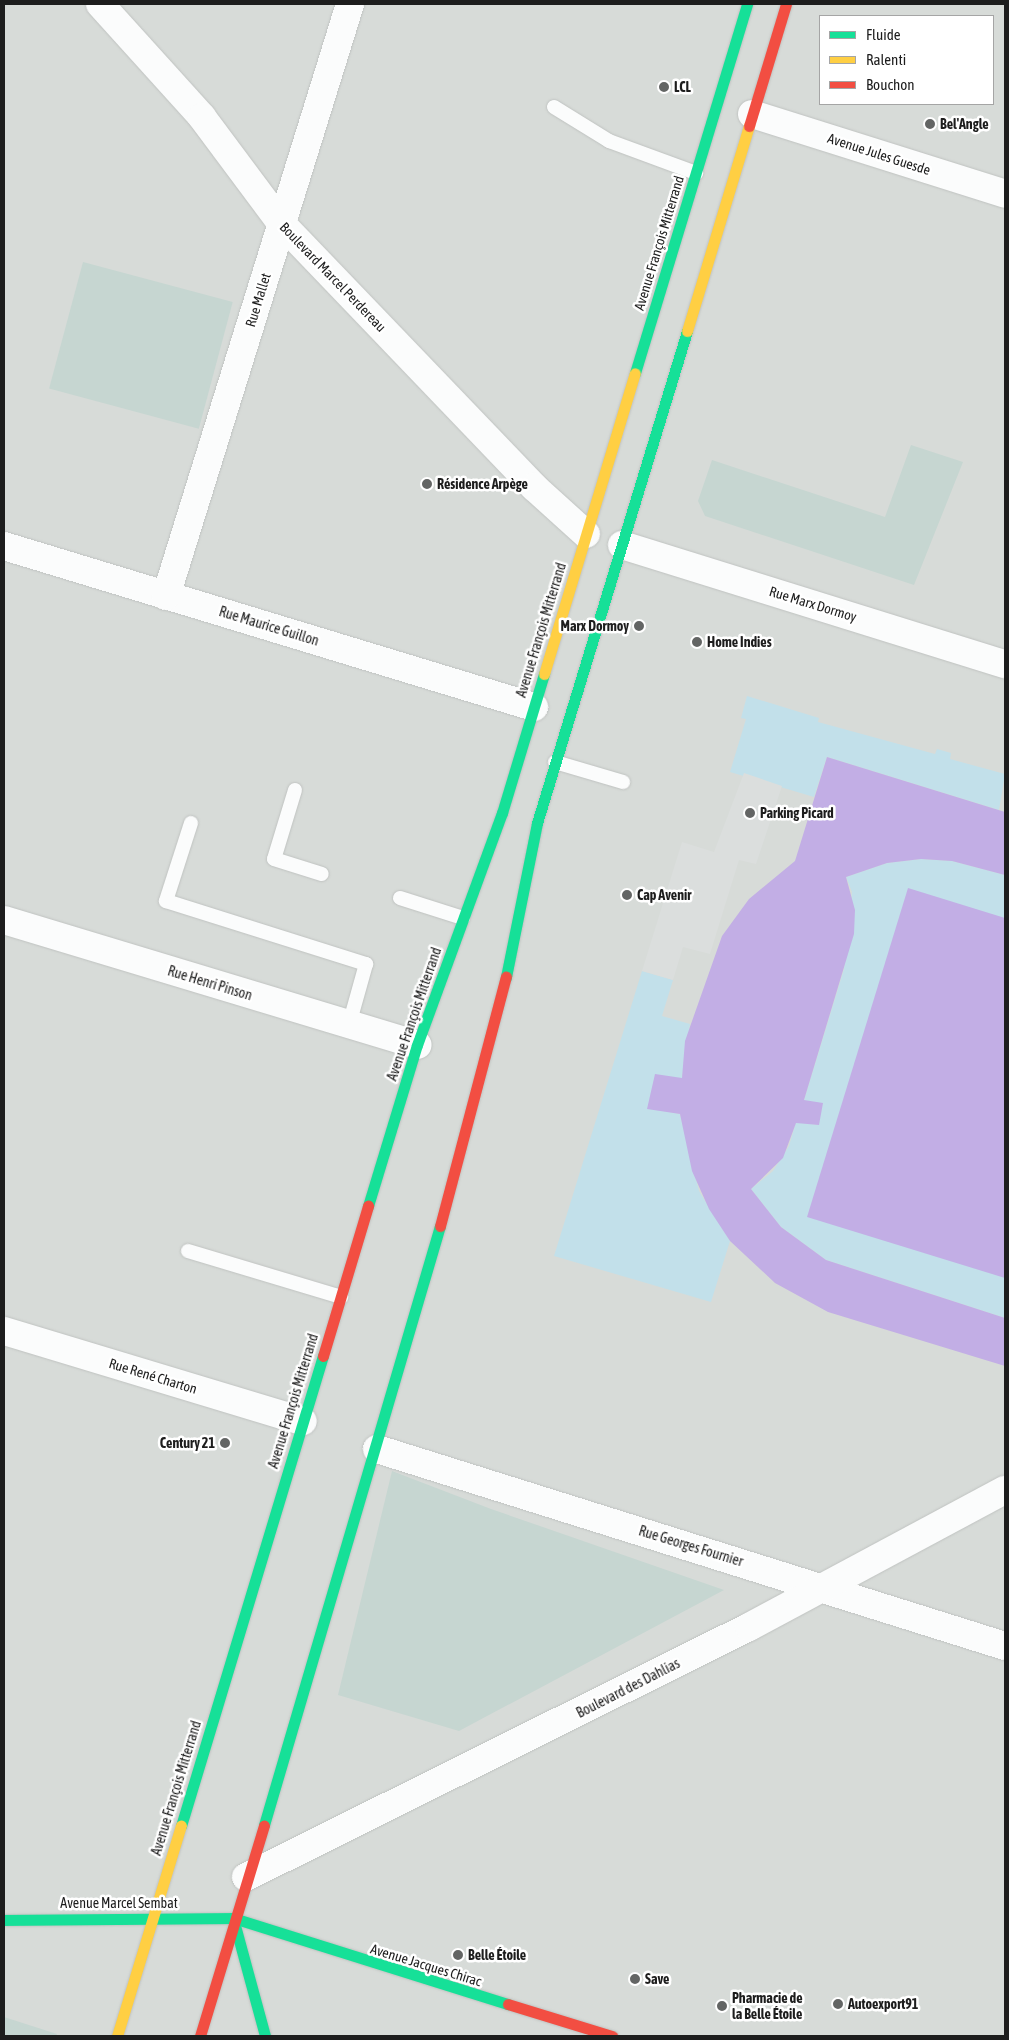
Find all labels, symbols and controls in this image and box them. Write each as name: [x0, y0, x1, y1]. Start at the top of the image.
legend: [819, 15, 994, 105]
text: Fluide: [866, 26, 901, 43]
text: Ralenti: [866, 51, 906, 68]
text: Bouchon: [866, 76, 915, 93]
place label: LCL: [674, 79, 691, 95]
marker: LCL: [658, 81, 670, 93]
place label: Bel'Angle: [940, 116, 989, 132]
marker: Bel'Angle: [924, 118, 936, 130]
street label: Avenue Jules Guesde: [825, 129, 933, 179]
street label: Avenue François Mitterrand: [631, 174, 687, 312]
street label: Boulevard Marcel Perdereau: [276, 219, 390, 335]
street label: Rue Mallet: [242, 271, 274, 329]
place label: Résidence Arpège: [437, 476, 528, 492]
marker: Résidence Arpège: [421, 478, 433, 490]
street label: Avenue François Mitterrand: [513, 561, 569, 699]
street label: Rue Marx Dormoy: [767, 583, 859, 625]
street label: Rue Maurice Guillon: [217, 603, 321, 649]
place label: Marx Dormoy: [561, 618, 629, 634]
marker: Marx Dormoy: [633, 620, 645, 632]
place label: Home Indies: [707, 634, 772, 650]
marker: Home Indies: [691, 636, 703, 648]
place label: Parking Picard: [760, 805, 834, 821]
marker: Parking Picard: [744, 807, 756, 819]
place label: Cap Avenir: [637, 887, 691, 903]
marker: Cap Avenir: [621, 889, 633, 901]
street label: Avenue François Mitterrand: [383, 945, 445, 1083]
street label: Rue Henri Pinson: [166, 962, 254, 1004]
street label: Avenue François Mitterrand: [265, 1332, 321, 1470]
street label: Rue René Charton: [107, 1355, 199, 1397]
place label: Century 21: [160, 1435, 215, 1451]
marker: Century 21: [219, 1437, 231, 1449]
street label: Rue Georges Fournier: [637, 1522, 745, 1570]
street label: Boulevard des Dahlias: [573, 1655, 683, 1721]
street label: Avenue François Mitterrand: [148, 1719, 204, 1857]
street label: Avenue Marcel Sembat: [60, 1895, 178, 1911]
street label: Avenue Jacques Chirac: [368, 1940, 484, 1990]
place label: Belle Étoile: [468, 1947, 526, 1963]
marker: Belle Étoile: [452, 1949, 464, 1961]
place label: Save: [645, 1971, 669, 1987]
marker: Save: [629, 1973, 641, 1985]
place label: Pharmacie de la Belle Étoile: [732, 1990, 803, 2022]
place label: Autoexport91: [848, 1996, 918, 2012]
marker: Autoexport91: [832, 1998, 844, 2010]
marker: Pharmacie de la Belle Étoile: [716, 2000, 728, 2012]

